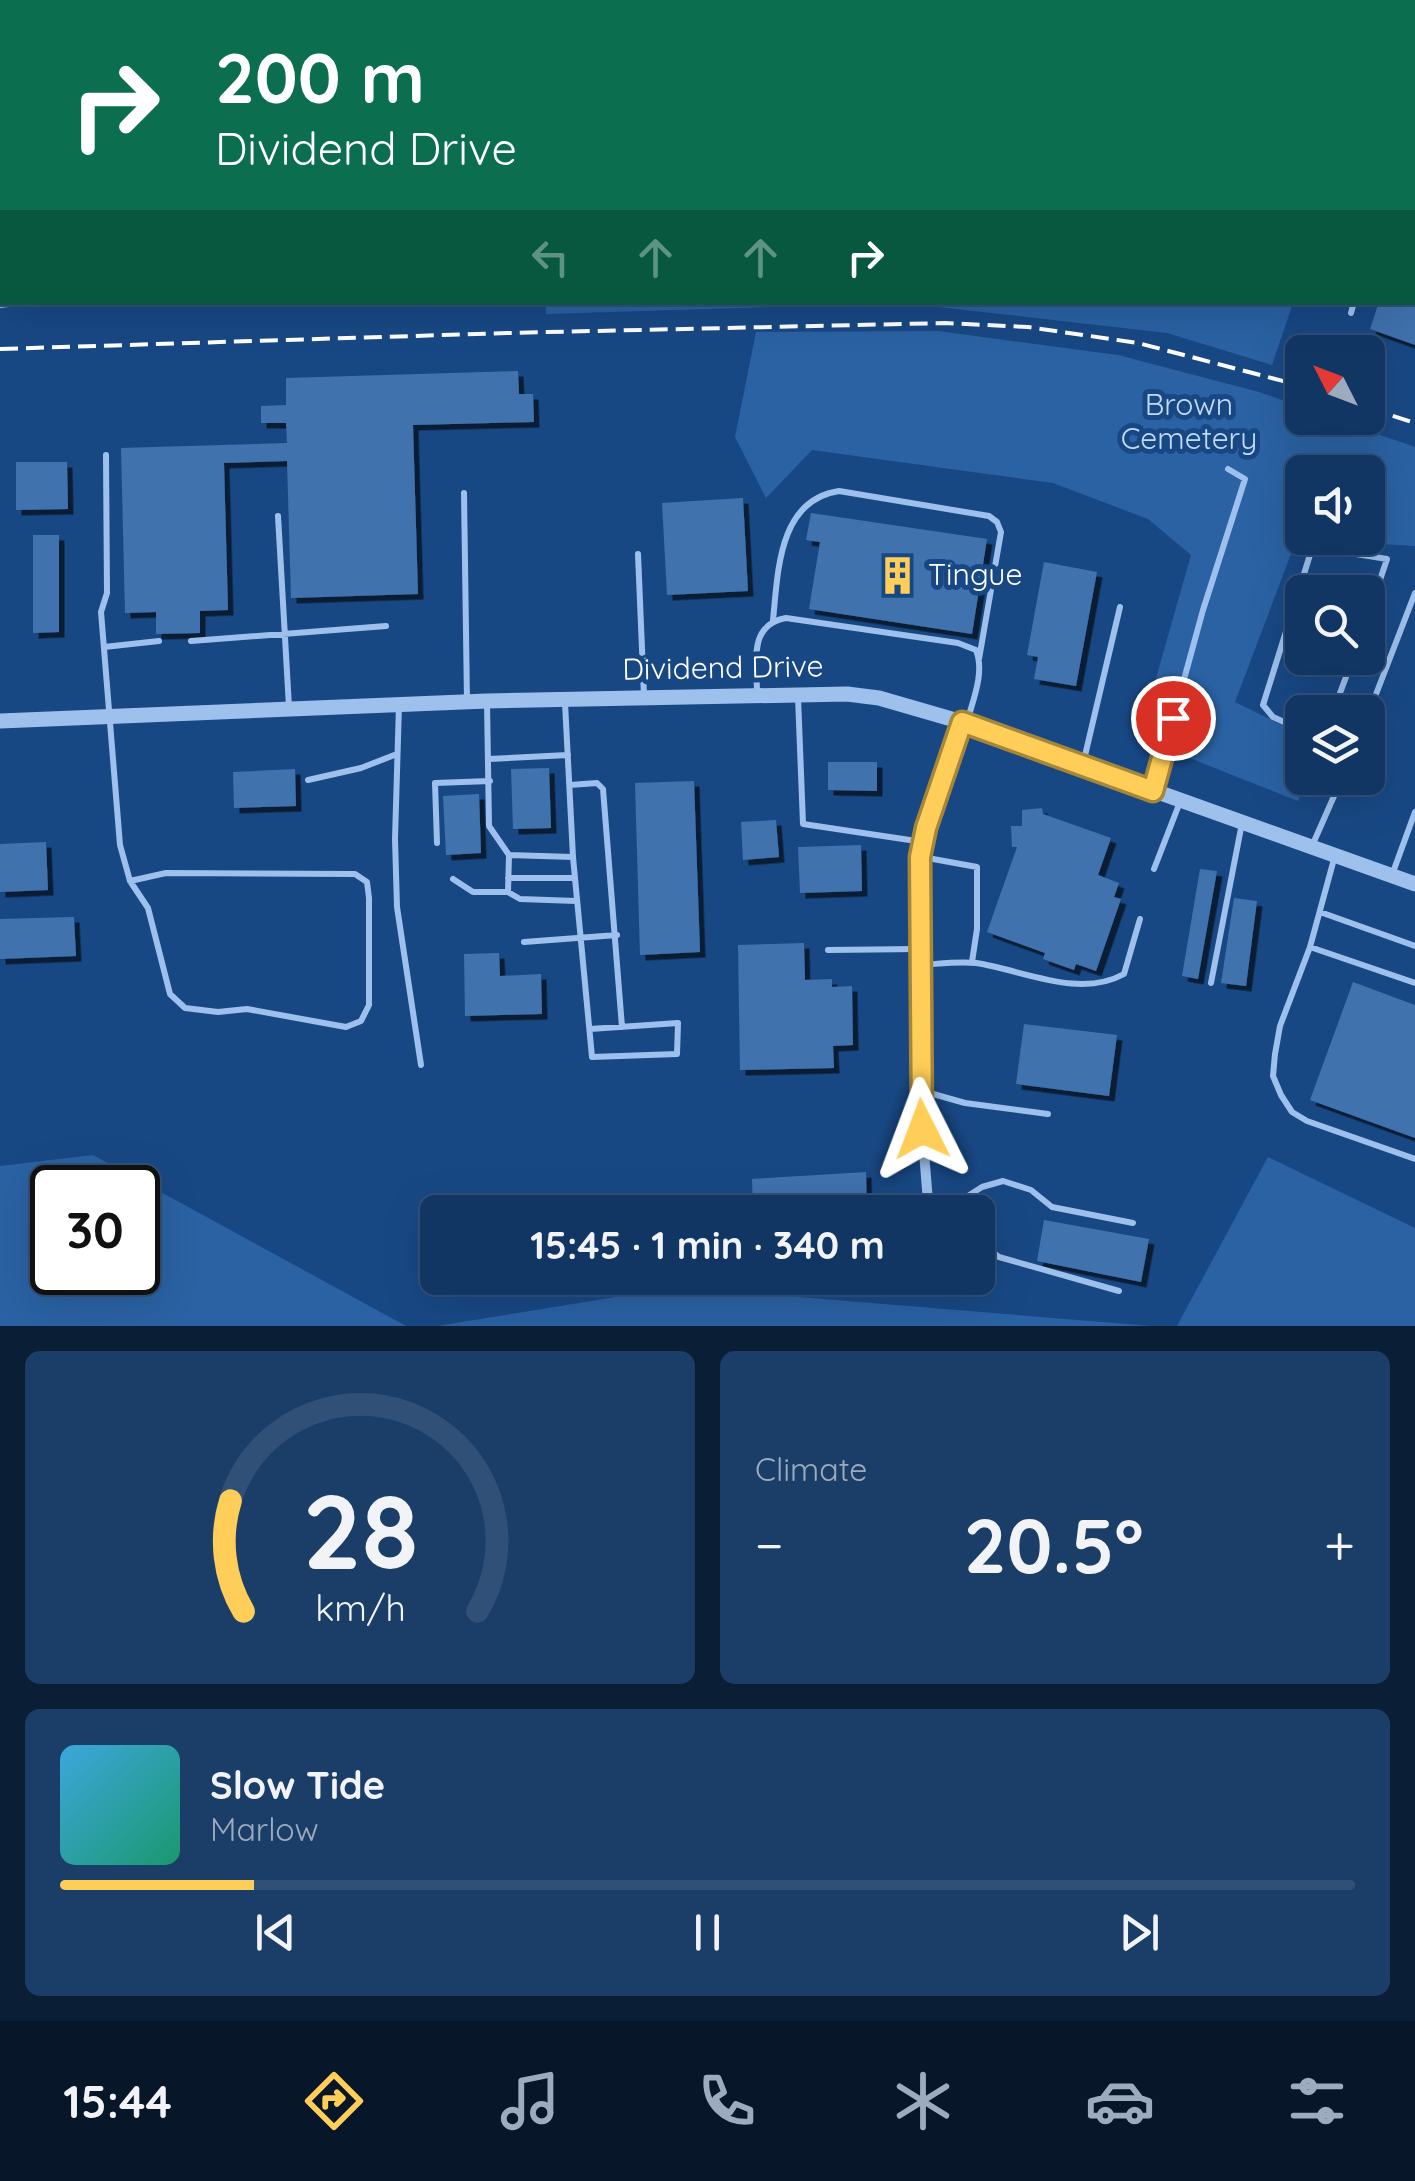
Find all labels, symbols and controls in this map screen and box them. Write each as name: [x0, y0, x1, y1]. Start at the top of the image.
text: 200 m: [215, 33, 425, 121]
icon: right: [50, 40, 180, 170]
text: Dividend Drive: [215, 120, 517, 176]
icon: left: [523, 230, 578, 285]
icon: ahead: [628, 230, 683, 285]
icon: ahead: [733, 230, 788, 285]
icon: right: [838, 230, 893, 285]
north arrow: [1285, 335, 1385, 435]
map controls: [1285, 335, 1385, 795]
park label: Brown Cemetery: [1121, 385, 1257, 457]
button: sound: [1285, 455, 1385, 555]
building icon: Tingue: [877, 554, 919, 596]
place label: Tingue: [928, 555, 1022, 593]
button: search: [1285, 575, 1385, 675]
street label: Dividend Drive: [622, 646, 824, 688]
pin: [1131, 676, 1216, 761]
icon: arrive: [1146, 691, 1201, 746]
button: layers: [1285, 695, 1385, 795]
position arrow: [870, 1077, 974, 1181]
speed limit sign: 30: [30, 1165, 160, 1295]
text: 15:45 · 1 min · 340 m: [530, 1221, 885, 1269]
text: Climate: [755, 1449, 867, 1489]
text: 28: [302, 1465, 418, 1595]
text: 20.5°: [964, 1498, 1144, 1592]
text: −: [755, 1510, 784, 1579]
text: +: [1324, 1510, 1355, 1579]
text: km/h: [315, 1585, 405, 1630]
text: Slow Tide: [210, 1761, 385, 1809]
text: Marlow: [210, 1809, 319, 1849]
icon: previous: [248, 1905, 303, 1960]
icon: pause: [680, 1905, 735, 1960]
icon: next: [1112, 1905, 1167, 1960]
icon: directions: [299, 2066, 369, 2136]
icon: music: [495, 2066, 565, 2136]
icon: phone: [692, 2066, 762, 2136]
icon: climate: [888, 2066, 958, 2136]
icon: car: [1085, 2066, 1155, 2136]
icon: filters: [1282, 2066, 1352, 2136]
text: 15:44: [63, 2073, 172, 2129]

